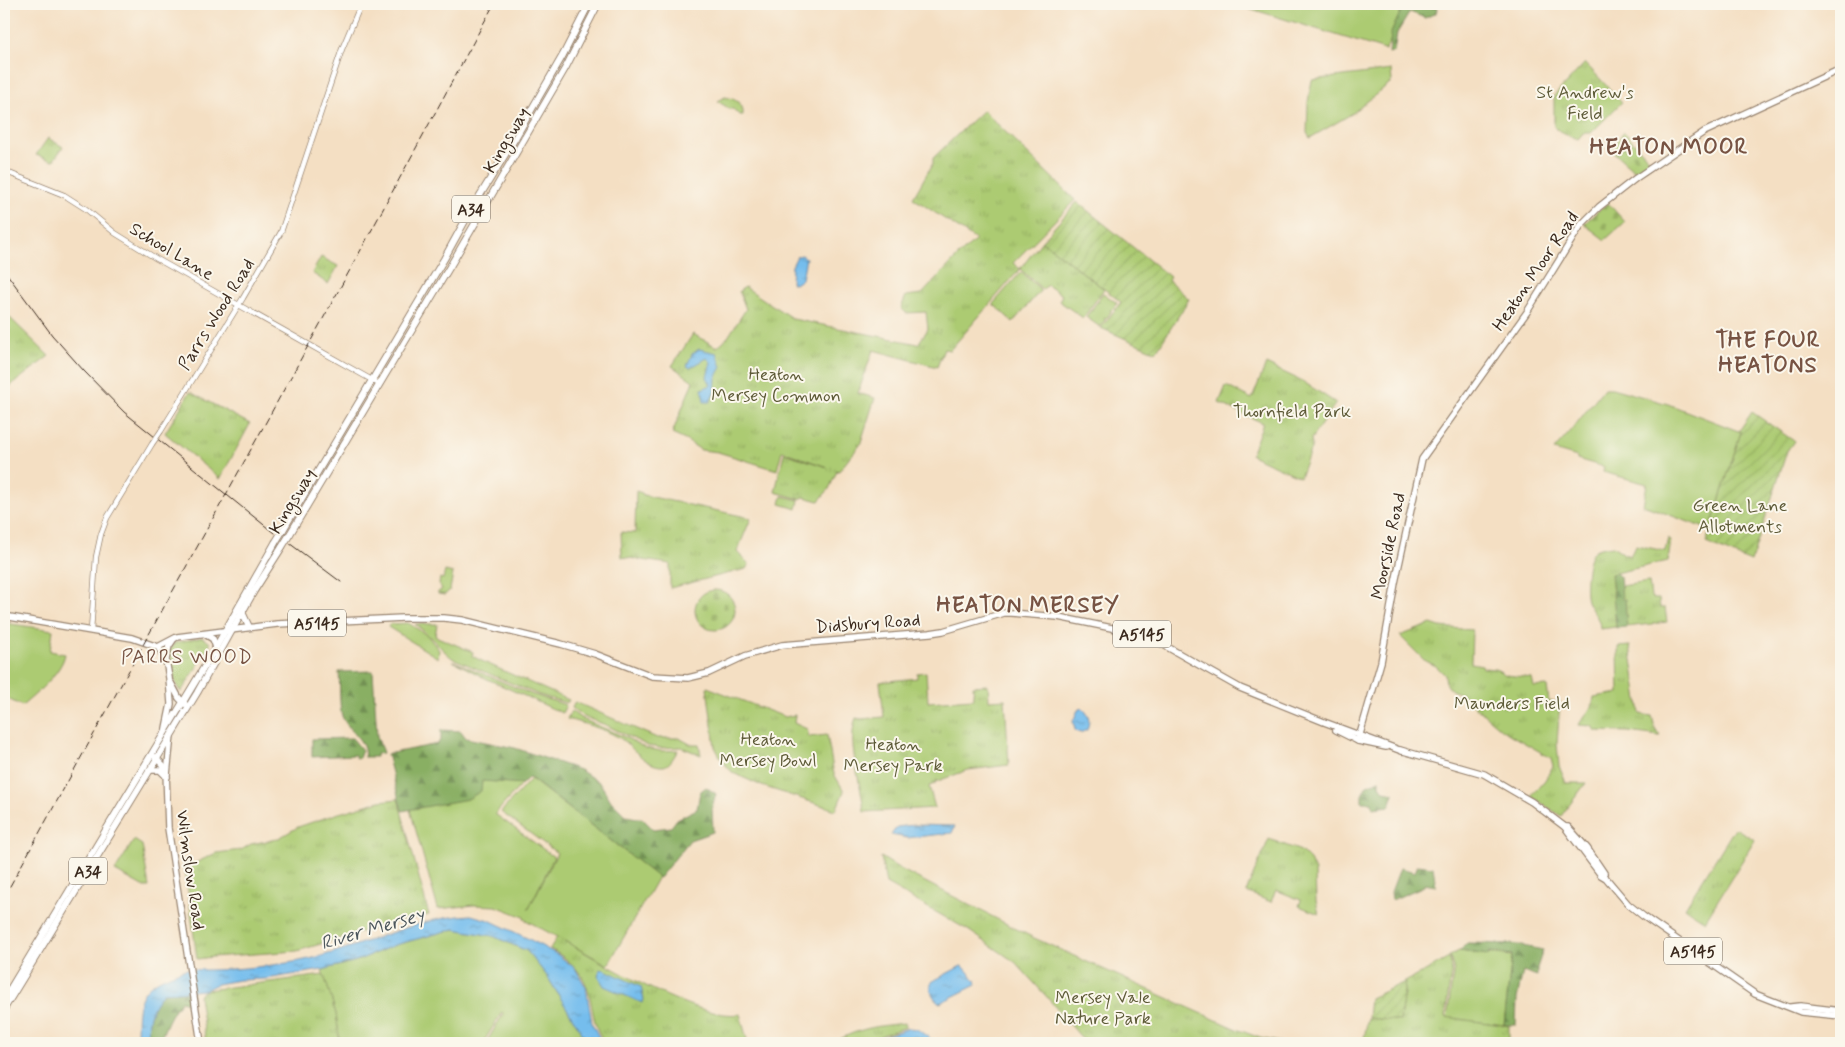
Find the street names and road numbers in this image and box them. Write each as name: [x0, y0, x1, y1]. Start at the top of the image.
street label: Kingsway: [478, 103, 536, 179]
road number: A34: [452, 195, 490, 222]
street label: Heaton Moor Road: [1487, 207, 1585, 336]
street label: School Lane: [125, 217, 218, 287]
street label: Parrs Wood Road: [173, 254, 261, 375]
street label: Kingsway: [264, 464, 323, 539]
street label: Moorside Road: [1366, 491, 1412, 602]
street label: Didsbury Road: [815, 608, 921, 640]
road number: A5145: [288, 610, 346, 636]
road number: A5145: [1113, 620, 1171, 648]
street label: Wilmslow Road: [170, 809, 210, 932]
road number: A34: [69, 858, 107, 884]
road number: A5145: [1664, 938, 1722, 964]

